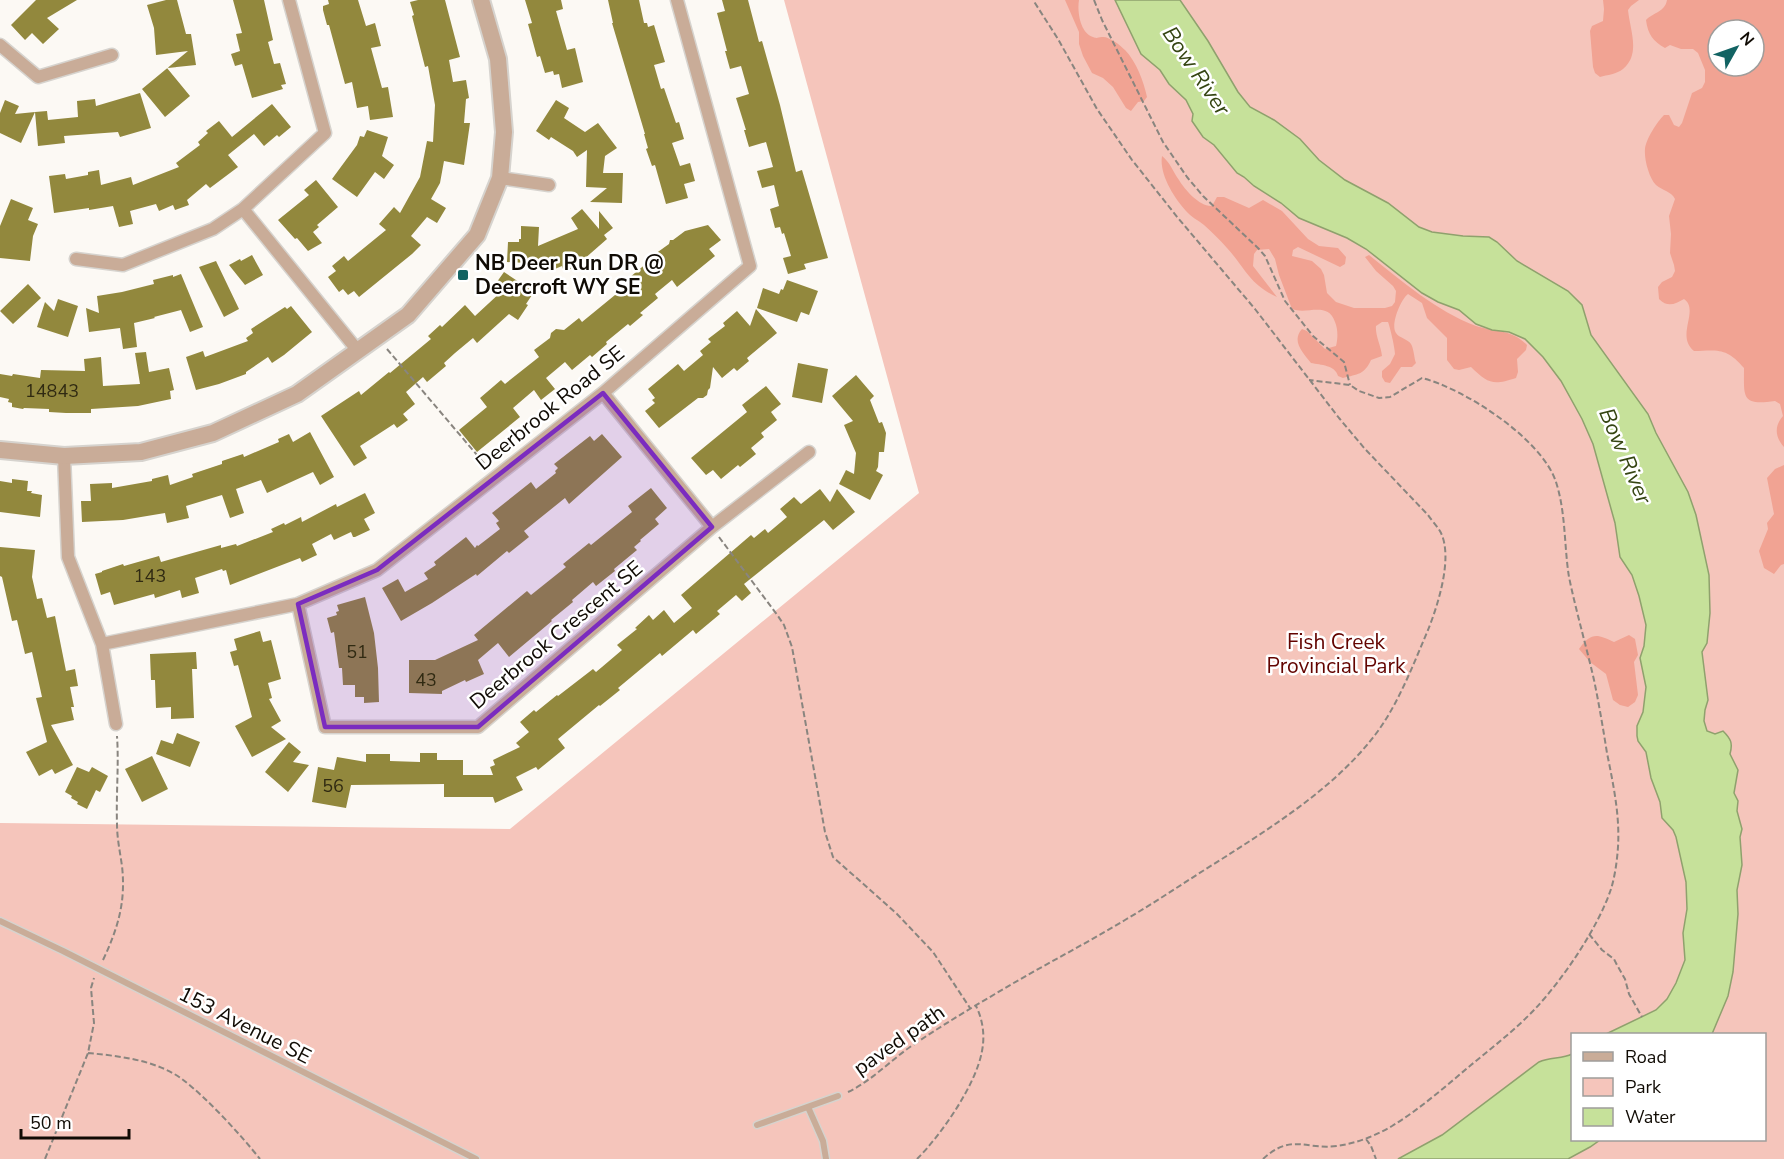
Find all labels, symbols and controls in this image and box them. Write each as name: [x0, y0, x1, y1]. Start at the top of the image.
north arrow: [1706, 18, 1766, 78]
water label: Bow River: [1155, 20, 1237, 122]
text: N: [1734, 27, 1759, 51]
place label: NB Deer Run DR @ Deercroft WY SE: [475, 249, 664, 301]
marker: NB Deer Run DR @ Deercroft WY SE: [456, 268, 470, 282]
street label: Deerbrook Road SE: [470, 339, 630, 477]
house number: 14843: [25, 379, 79, 403]
water label: Bow River: [1591, 403, 1659, 510]
street label: Deerbrook Crescent SE: [464, 554, 648, 716]
house number: 143: [134, 564, 166, 588]
park label: Fish Creek Provincial Park: [1267, 628, 1406, 680]
house number: 51: [346, 640, 368, 664]
house number: 43: [415, 668, 437, 692]
house number: 56: [322, 774, 344, 798]
street label: 153 Avenue SE: [174, 980, 316, 1070]
street label: paved path: [848, 998, 950, 1082]
legend: [1571, 1033, 1766, 1141]
text: Road: [1625, 1045, 1667, 1069]
text: Park: [1625, 1075, 1662, 1099]
scale bar: [21, 1102, 129, 1140]
text: Water: [1625, 1105, 1676, 1129]
text: 50 m: [30, 1111, 72, 1135]

